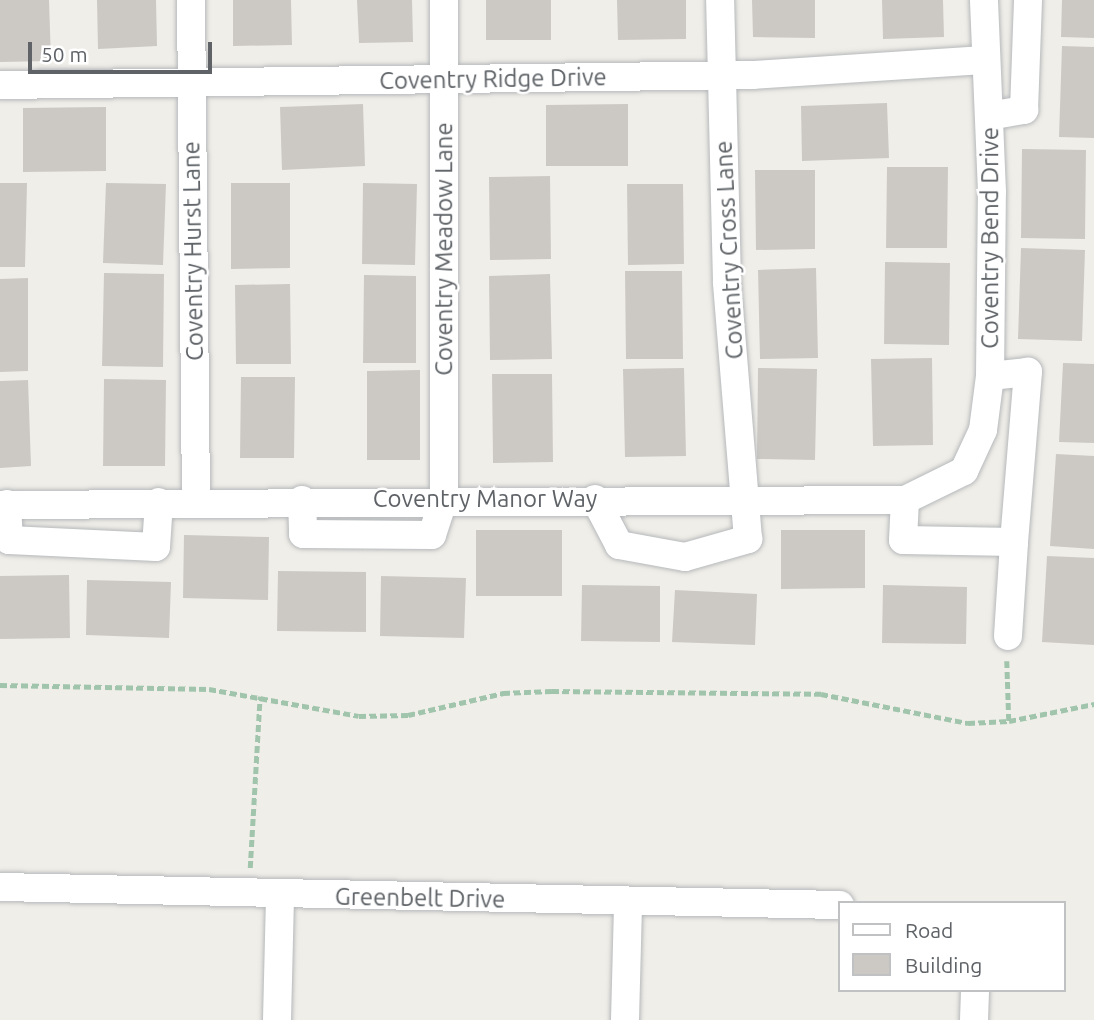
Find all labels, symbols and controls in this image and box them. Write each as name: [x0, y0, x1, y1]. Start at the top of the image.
scale bar: [32, 28, 215, 72]
text: 50 m: [41, 42, 88, 66]
street label: Coventry Ridge Drive: [379, 63, 607, 95]
street label: Coventry Meadow Lane: [430, 122, 458, 376]
street label: Coventry Bend Drive: [976, 127, 1004, 349]
street label: Coventry Cross Lane: [709, 140, 749, 360]
street label: Coventry Hurst Lane: [177, 141, 209, 361]
street label: Coventry Manor Way: [373, 485, 597, 513]
street label: Greenbelt Drive: [335, 882, 505, 914]
legend: [838, 901, 1066, 992]
text: Road: [905, 918, 953, 942]
text: Building: [905, 953, 982, 977]

